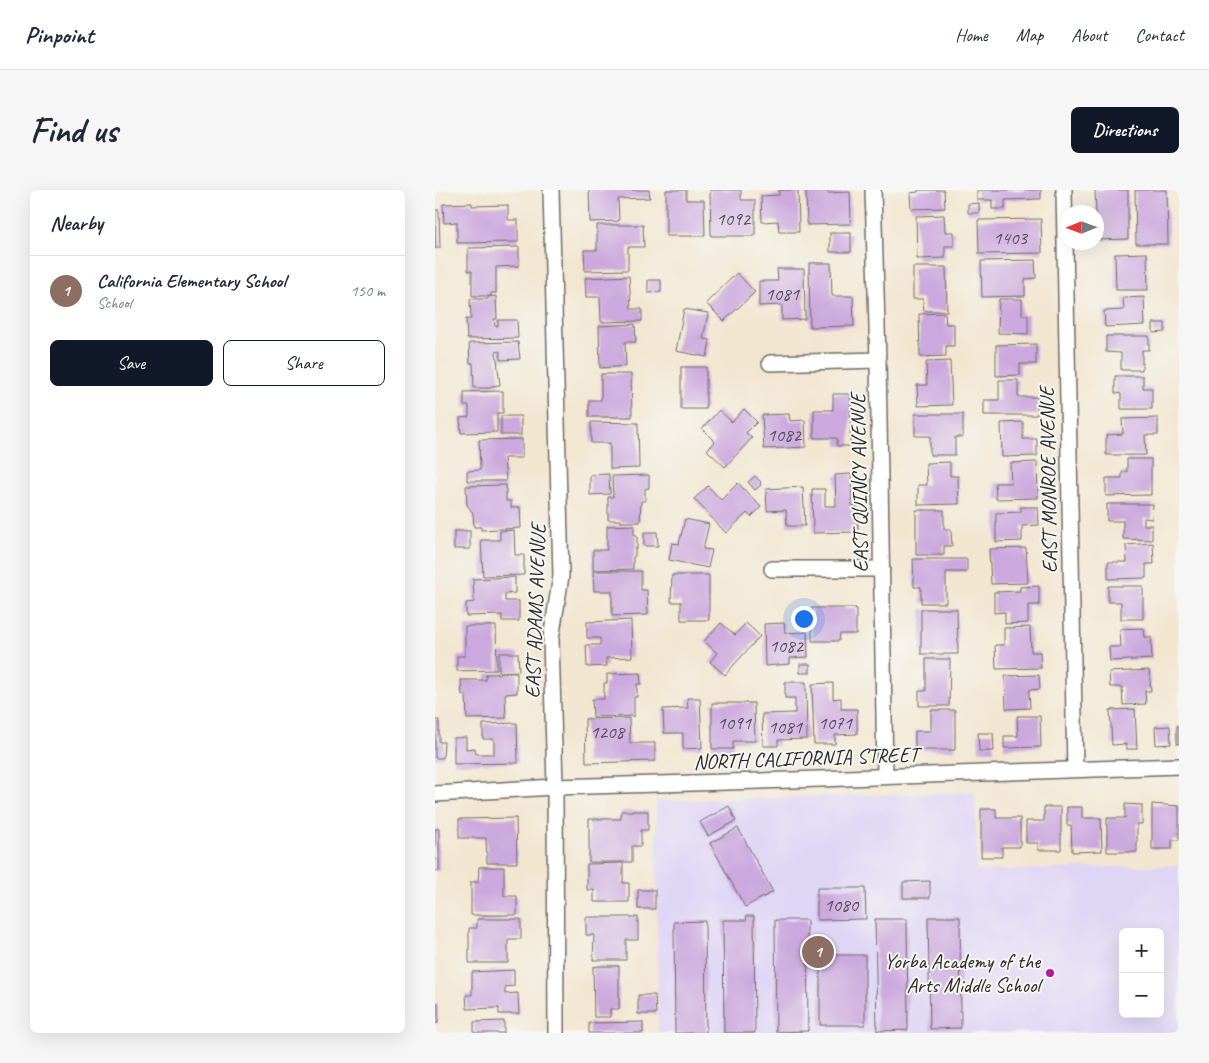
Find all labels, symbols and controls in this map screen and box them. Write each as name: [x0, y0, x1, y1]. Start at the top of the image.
text: Pinpoint: [25, 20, 94, 50]
text: Home: [955, 24, 988, 46]
text: Map: [1016, 24, 1043, 46]
text: About: [1071, 24, 1107, 46]
text: Contact: [1135, 24, 1184, 46]
button: Directions: [1071, 107, 1179, 153]
text: Find us: [30, 108, 117, 153]
north arrow: [1059, 205, 1104, 250]
house number: 1092: [716, 207, 752, 231]
text: Nearby: [50, 210, 103, 236]
house number: 1403: [993, 226, 1029, 250]
text: California Elementary School: [97, 269, 286, 293]
text: 1: [62, 281, 70, 301]
text: 150 m: [351, 281, 385, 301]
house number: 1081: [765, 282, 801, 306]
text: School: [97, 293, 131, 313]
button: Save: [50, 340, 213, 386]
button: Share: [223, 340, 385, 386]
street label: EAST MONROE AVENUE: [1033, 384, 1063, 573]
street label: EAST QUINCY AVENUE: [844, 391, 874, 573]
house number: 1082: [767, 423, 803, 447]
street label: EAST ADAMS AVENUE: [519, 521, 551, 699]
your location: [791, 606, 817, 632]
house number: 1082: [769, 634, 805, 658]
house number: 1091: [717, 711, 753, 735]
house number: 1071: [818, 711, 854, 735]
house number: 1081: [768, 715, 804, 739]
house number: 1208: [590, 720, 627, 744]
street label: NORTH CALIFORNIA STREET: [693, 741, 923, 775]
house number: 1080: [824, 893, 860, 917]
map controls: [1119, 928, 1164, 1018]
button: +: [1119, 928, 1164, 973]
pin: 1: [802, 933, 834, 971]
place label: Yorba Academy of the Arts Middle School: [884, 948, 1043, 998]
marker: Yorba Academy of the Arts Middle School: [1044, 967, 1056, 979]
button: −: [1119, 973, 1164, 1018]

